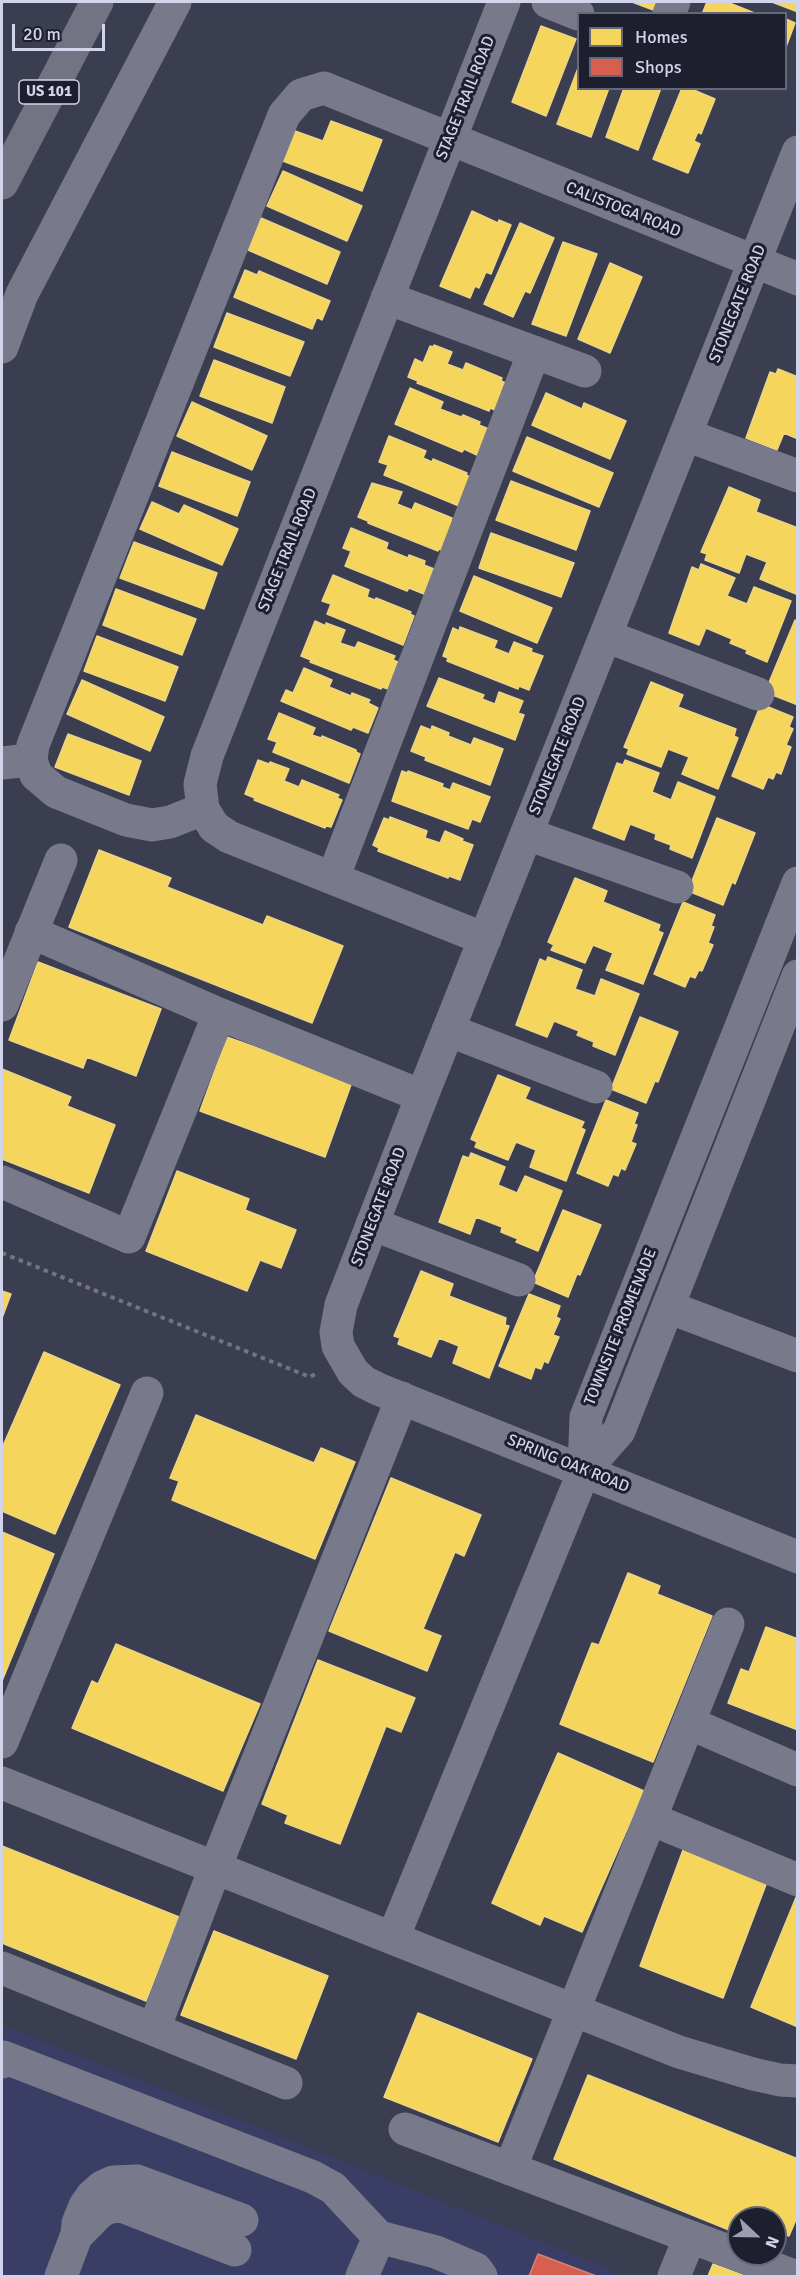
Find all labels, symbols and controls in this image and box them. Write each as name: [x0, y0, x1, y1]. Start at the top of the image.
scale bar: [15, 12, 108, 50]
legend: [577, 12, 787, 90]
text: 20 m: [23, 23, 61, 45]
text: Homes: [635, 26, 688, 48]
street label: STAGE TRAIL ROAD: [433, 34, 499, 162]
text: Shops: [635, 56, 682, 78]
road number: US 101: [19, 80, 79, 104]
street label: CALISTOGA ROAD: [563, 178, 683, 242]
street label: STONEGATE ROAD: [706, 242, 770, 366]
street label: STAGE TRAIL ROAD: [255, 486, 321, 614]
street label: STONEGATE ROAD: [526, 694, 590, 818]
street label: STONEGATE ROAD: [348, 1145, 410, 1269]
street label: TOWNSITE PROMENADE: [581, 1246, 661, 1408]
street label: SPRING OAK ROAD: [504, 1431, 632, 1497]
north arrow: [727, 2206, 787, 2266]
text: N: [760, 2233, 783, 2251]

